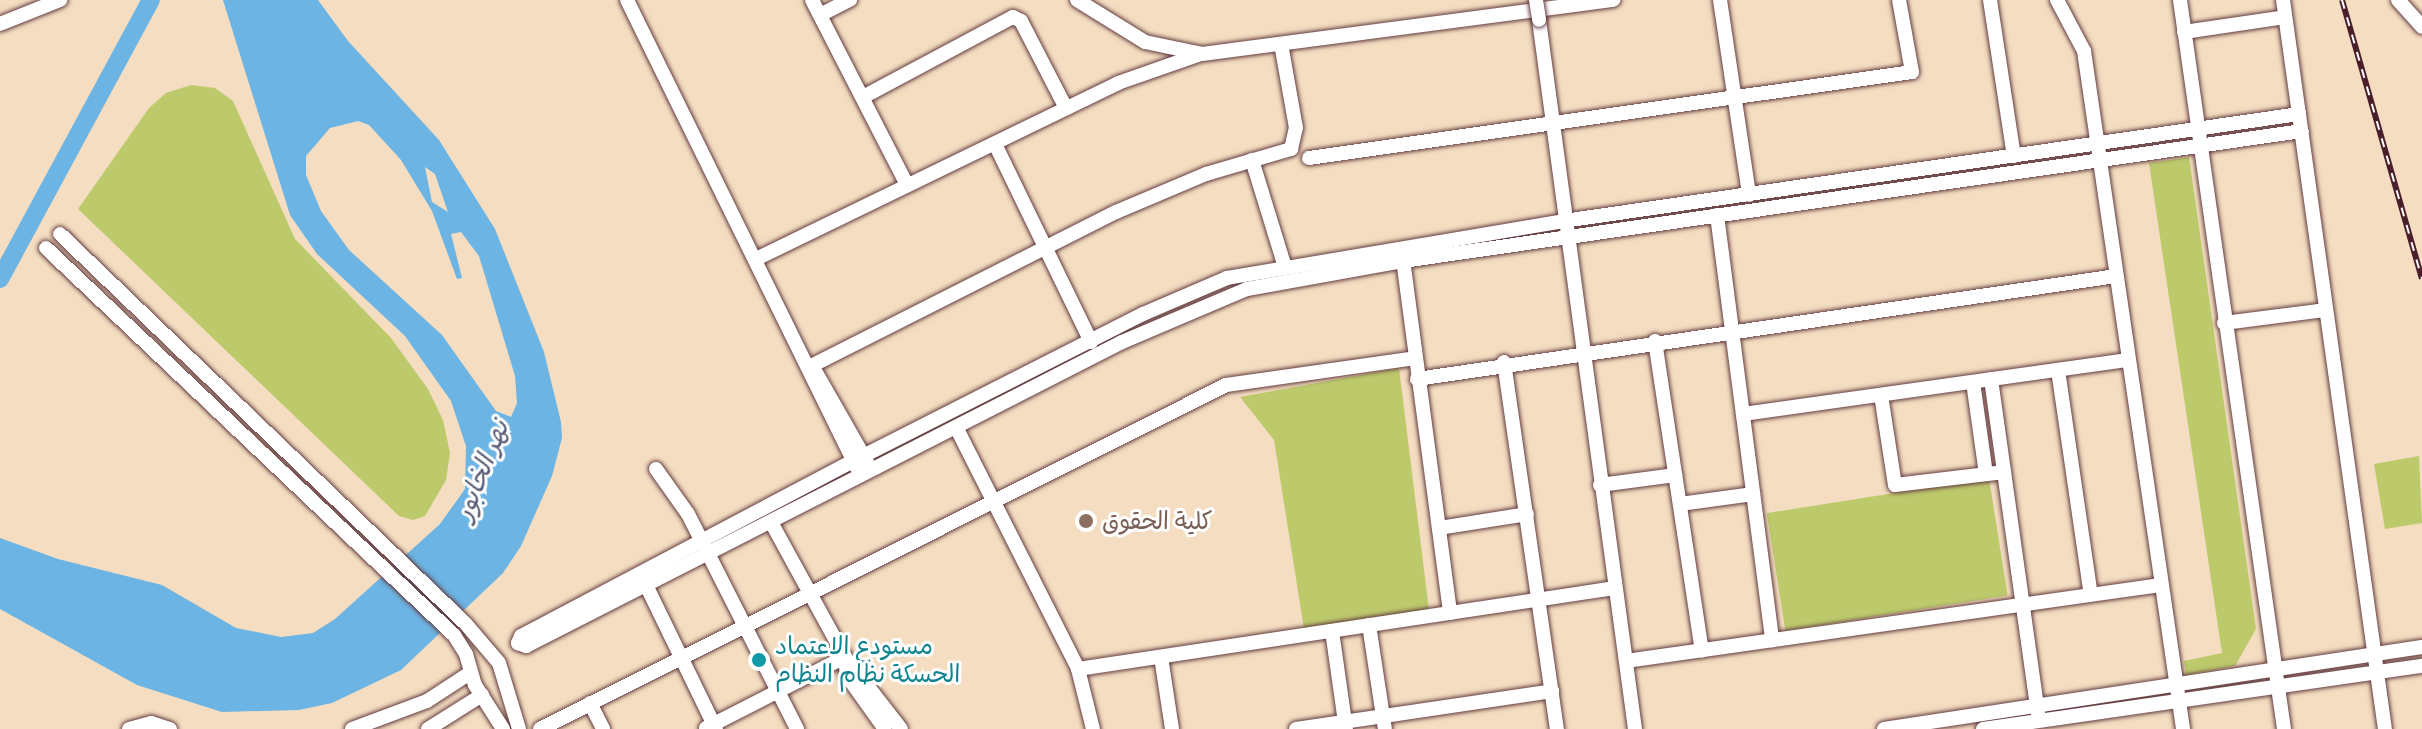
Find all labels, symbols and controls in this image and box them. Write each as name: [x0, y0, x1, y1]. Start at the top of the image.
water label: نهر الخابور: [447, 415, 515, 525]
place label: كلية الحقوق: [1102, 507, 1212, 535]
marker: كلية الحقوق: [1077, 512, 1095, 530]
place label: مستودع الاعتماد الحسكة نظام النظام: [775, 632, 960, 688]
marker: مستودع الاعتماد الحسكة نظام النظام: [750, 651, 768, 669]

